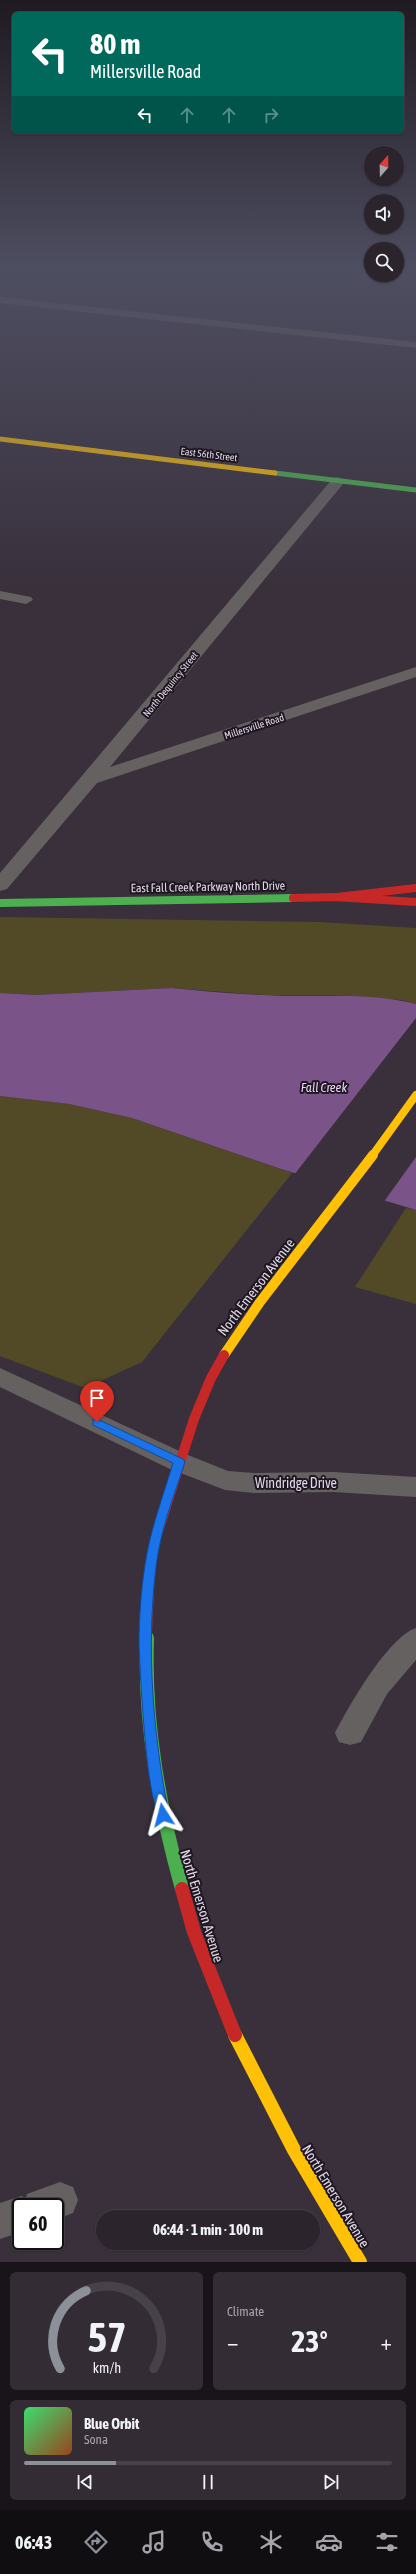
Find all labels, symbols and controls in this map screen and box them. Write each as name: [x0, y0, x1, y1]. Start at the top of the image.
icon: left: [24, 28, 76, 80]
text: 80 m: [90, 28, 140, 60]
text: Millersville Road: [90, 61, 201, 82]
icon: left: [134, 104, 156, 126]
icon: ahead: [176, 104, 198, 126]
icon: ahead: [218, 104, 240, 126]
icon: right: [260, 104, 282, 126]
north arrow: [364, 146, 404, 186]
map controls: [364, 146, 404, 282]
button: sound: [364, 194, 404, 234]
button: search: [364, 242, 404, 282]
street label: East 56th Street: [180, 446, 238, 463]
street label: North Dequincy Street: [141, 649, 200, 719]
street label: Millersville Road: [223, 712, 286, 741]
street label: East Fall Creek Parkway North Drive: [131, 879, 285, 895]
water label: Fall Creek: [301, 1080, 347, 1095]
street label: North Emerson Avenue: [214, 1235, 298, 1339]
pin: [80, 1381, 114, 1422]
icon: arrive: [86, 1387, 108, 1409]
street label: Windridge Drive: [255, 1475, 337, 1491]
position arrow: [142, 1794, 184, 1836]
street label: North Emerson Avenue: [177, 1848, 227, 1964]
street label: North Emerson Avenue: [299, 2142, 373, 2250]
speed limit sign: 60: [12, 2198, 64, 2250]
text: 06:44 · 1 min · 100 m: [153, 2221, 263, 2238]
text: Climate: [227, 2304, 264, 2319]
text: 57: [87, 2313, 126, 2361]
text: 23°: [291, 2324, 328, 2358]
text: −: [227, 2329, 238, 2355]
text: +: [381, 2329, 392, 2355]
text: km/h: [92, 2360, 121, 2376]
text: Blue Orbit: [84, 2415, 139, 2432]
text: Sona: [84, 2432, 108, 2447]
icon: previous: [74, 2471, 96, 2493]
icon: pause: [197, 2471, 219, 2493]
icon: next: [320, 2471, 342, 2493]
icon: directions: [82, 2528, 110, 2556]
icon: music: [140, 2528, 168, 2556]
icon: phone: [198, 2528, 226, 2556]
icon: climate: [257, 2528, 285, 2556]
icon: car: [315, 2528, 343, 2556]
icon: filters: [373, 2528, 401, 2556]
text: 06:43: [15, 2532, 52, 2553]

